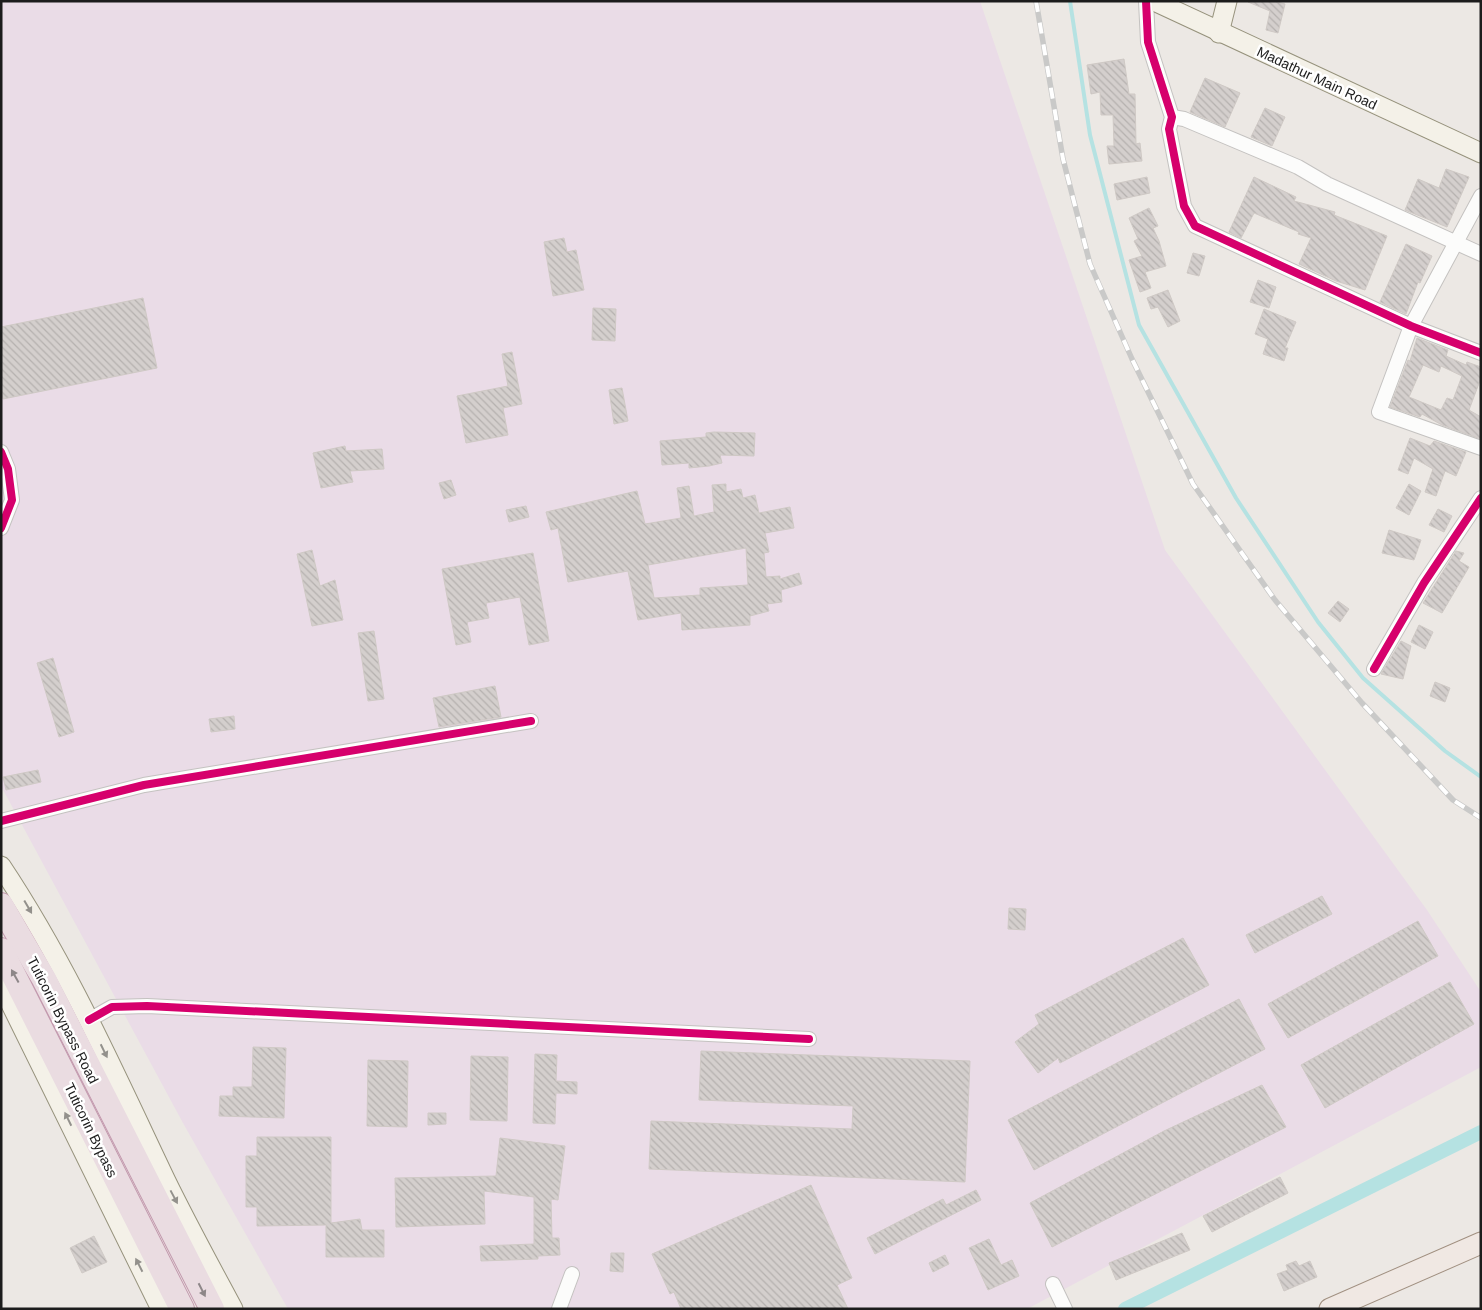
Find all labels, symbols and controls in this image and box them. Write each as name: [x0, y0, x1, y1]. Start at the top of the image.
street label: Madathur Main Road: [1254, 43, 1380, 113]
one-way arrow: [23, 900, 32, 913]
street label: Tuticorin Bypass Road: [24, 954, 102, 1086]
one-way arrow: [11, 968, 19, 983]
one-way arrow: [99, 1043, 108, 1058]
street label: Tuticorin Bypass: [61, 1080, 121, 1180]
one-way arrow: [64, 1112, 72, 1126]
one-way arrow: [170, 1190, 178, 1204]
one-way arrow: [135, 1258, 143, 1272]
one-way arrow: [198, 1283, 206, 1297]

